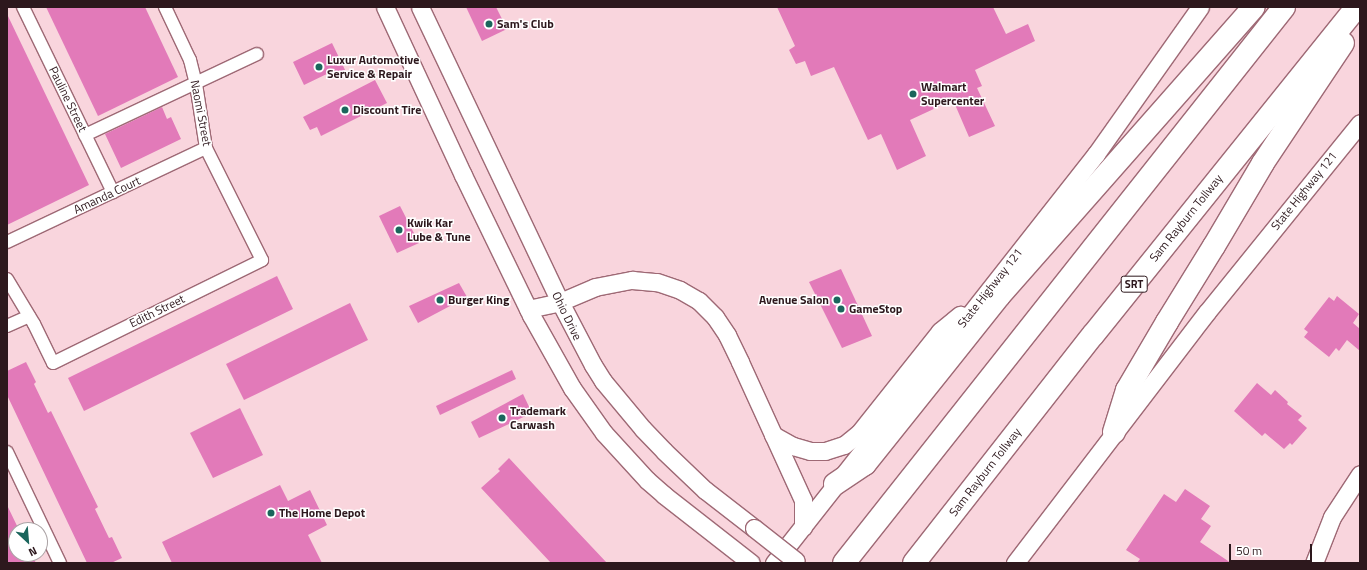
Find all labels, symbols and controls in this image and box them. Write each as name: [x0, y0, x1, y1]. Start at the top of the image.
place label: Sam's Club: [497, 17, 554, 31]
marker: Sam's Club: [484, 19, 494, 29]
place label: Luxur Automotive Service & Repair: [327, 53, 419, 81]
marker: Luxur Automotive Service & Repair: [314, 62, 324, 72]
street label: Pauline Street: [46, 64, 90, 134]
street label: Naomi Street: [188, 79, 214, 147]
place label: Walmart Supercenter: [921, 80, 984, 108]
marker: Walmart Supercenter: [908, 89, 918, 99]
place label: Discount Tire: [353, 103, 421, 117]
marker: Discount Tire: [340, 105, 350, 115]
street label: State Highway 121: [1268, 149, 1340, 233]
street label: Sam Rayburn Tollway: [1146, 171, 1226, 265]
street label: Amanda Court: [71, 173, 143, 217]
place label: Kwik Kar Lube & Tune: [407, 216, 471, 244]
marker: Kwik Kar Lube & Tune: [394, 225, 404, 235]
street label: State Highway 121: [955, 246, 1025, 330]
road number: SRT: [1120, 275, 1148, 293]
street label: Ohio Drive: [549, 289, 585, 343]
street label: Edith Street: [127, 291, 187, 331]
place label: Burger King: [448, 293, 509, 307]
place label: Avenue Salon: [759, 293, 829, 307]
marker: Burger King: [435, 295, 445, 305]
marker: Avenue Salon: [832, 295, 842, 305]
place label: GameStop: [849, 302, 902, 316]
marker: GameStop: [836, 304, 846, 314]
place label: Trademark Carwash: [510, 404, 566, 432]
marker: Trademark Carwash: [497, 413, 507, 423]
street label: Sam Rayburn Tollway: [946, 425, 1024, 519]
place label: The Home Depot: [279, 506, 365, 520]
marker: The Home Depot: [266, 508, 276, 518]
north arrow: [8, 522, 48, 562]
scale bar: [1231, 536, 1314, 562]
text: 50 m: [1236, 541, 1262, 560]
text: N: [26, 543, 40, 561]

